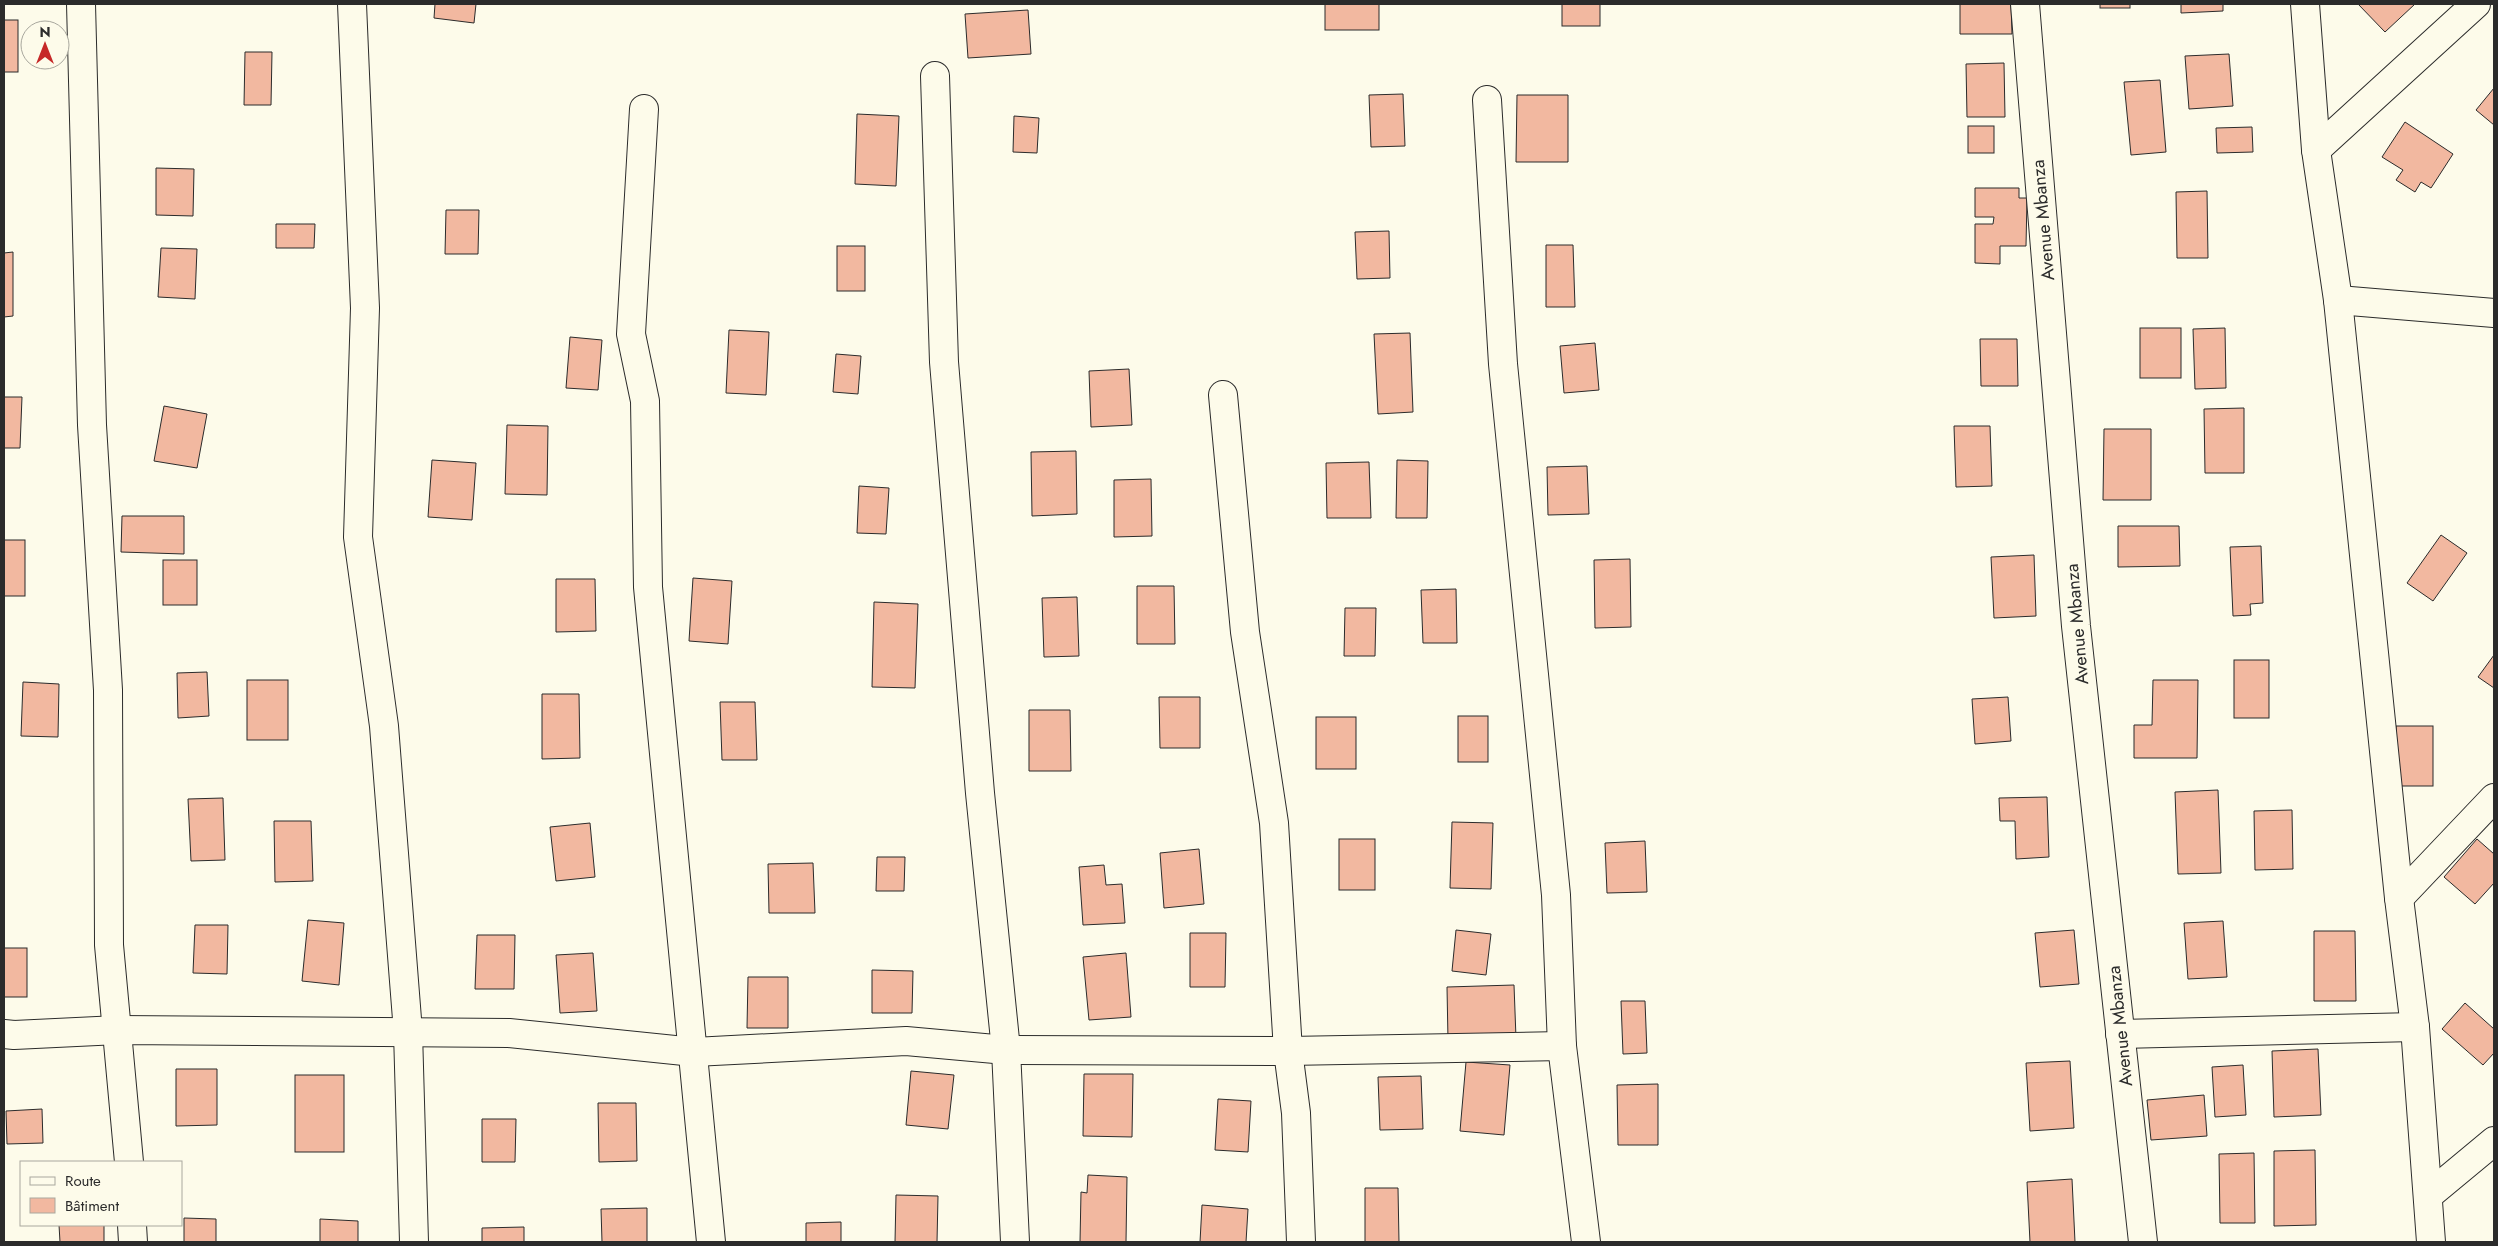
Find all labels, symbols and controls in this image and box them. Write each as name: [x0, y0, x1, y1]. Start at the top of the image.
north arrow: [20, 20, 70, 70]
text: N: [39, 22, 51, 42]
street label: Avenue Mbanza: [2025, 158, 2061, 282]
street label: Avenue Mbanza: [2059, 562, 2095, 686]
street label: Avenue Mbanza: [2101, 964, 2139, 1088]
legend: [20, 1161, 182, 1226]
text: Route: [65, 1170, 101, 1192]
text: Bâtiment: [65, 1195, 119, 1217]

